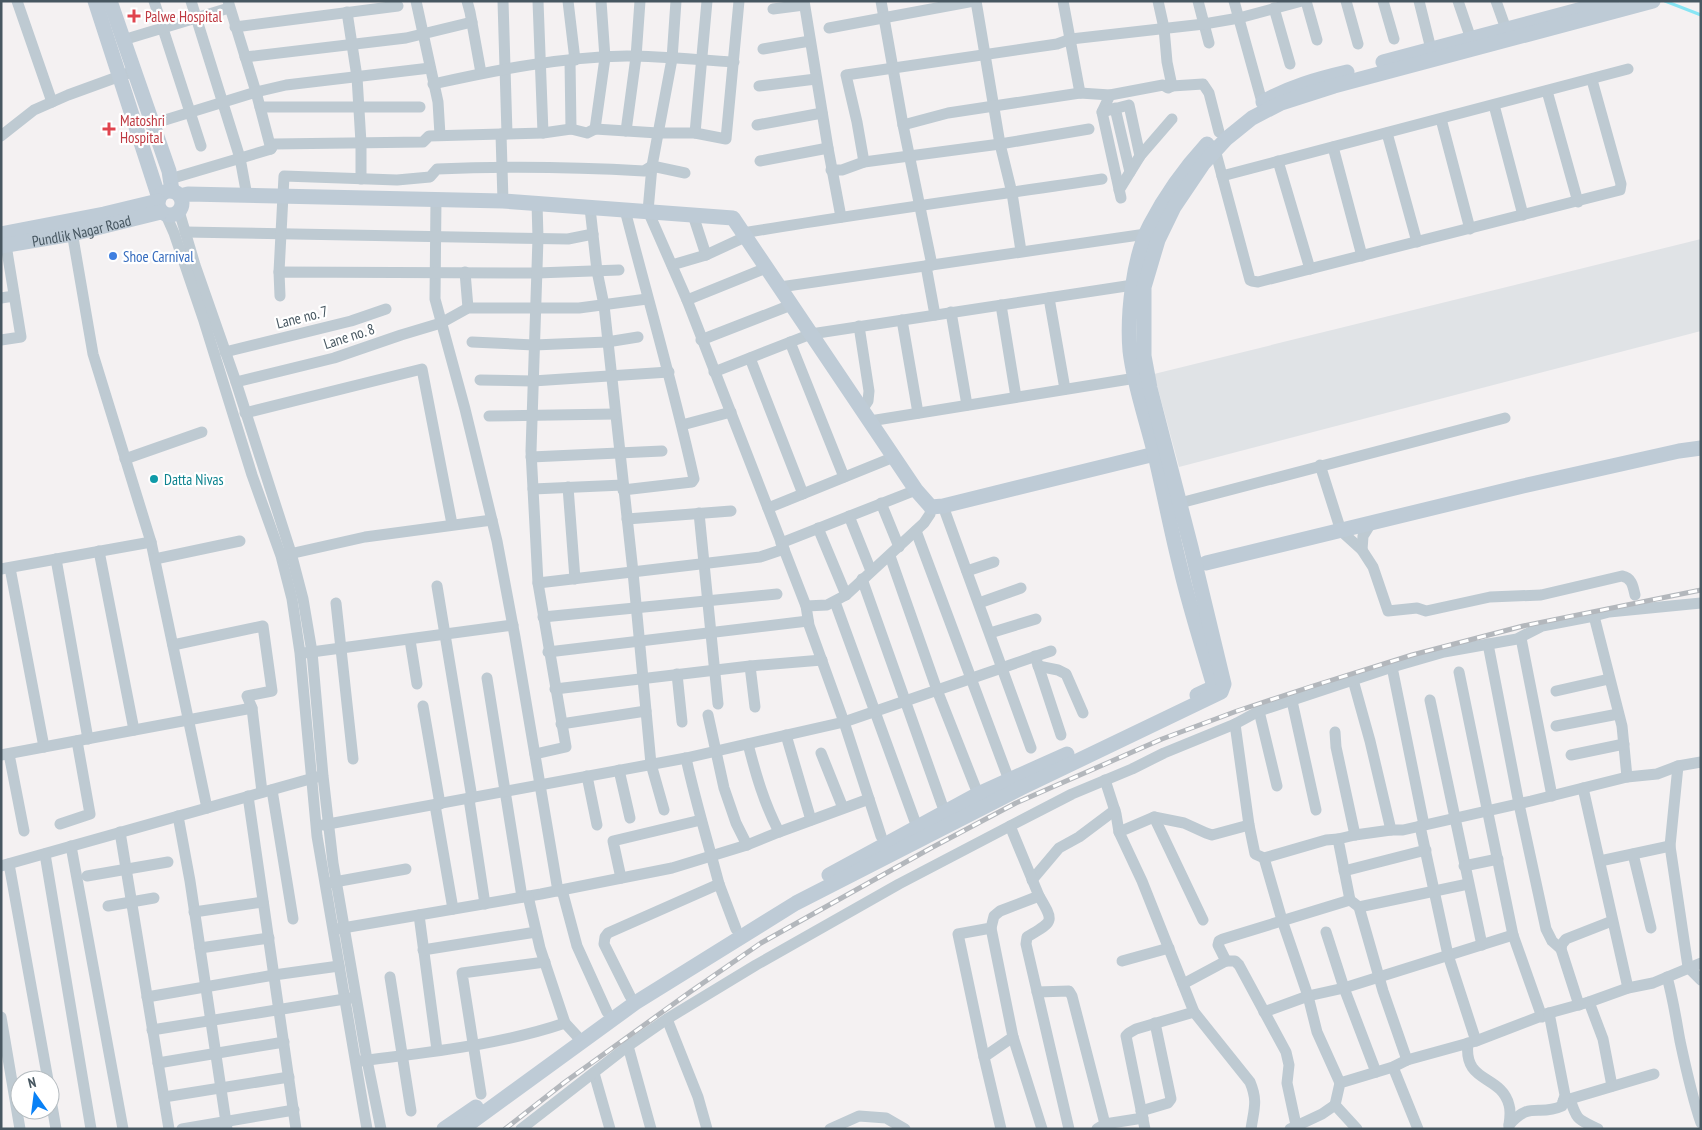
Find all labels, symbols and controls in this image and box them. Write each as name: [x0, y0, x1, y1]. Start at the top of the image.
place label: Palwe Hospital: [145, 7, 222, 26]
marker: Palwe Hospital: [127, 9, 141, 23]
place label: Matoshri Hospital: [120, 111, 165, 147]
marker: Matoshri Hospital: [102, 122, 116, 136]
street label: Pundlik Nagar Road: [31, 210, 133, 250]
place label: Shoe Carnival: [123, 247, 194, 266]
marker: Shoe Carnival: [107, 250, 119, 262]
street label: Lane no. 7: [274, 301, 330, 333]
street label: Lane no. 8: [321, 319, 377, 353]
place label: Datta Nivas: [164, 470, 224, 489]
marker: Datta Nivas: [148, 473, 160, 485]
north arrow: [10, 1070, 60, 1120]
text: N: [26, 1073, 38, 1092]

